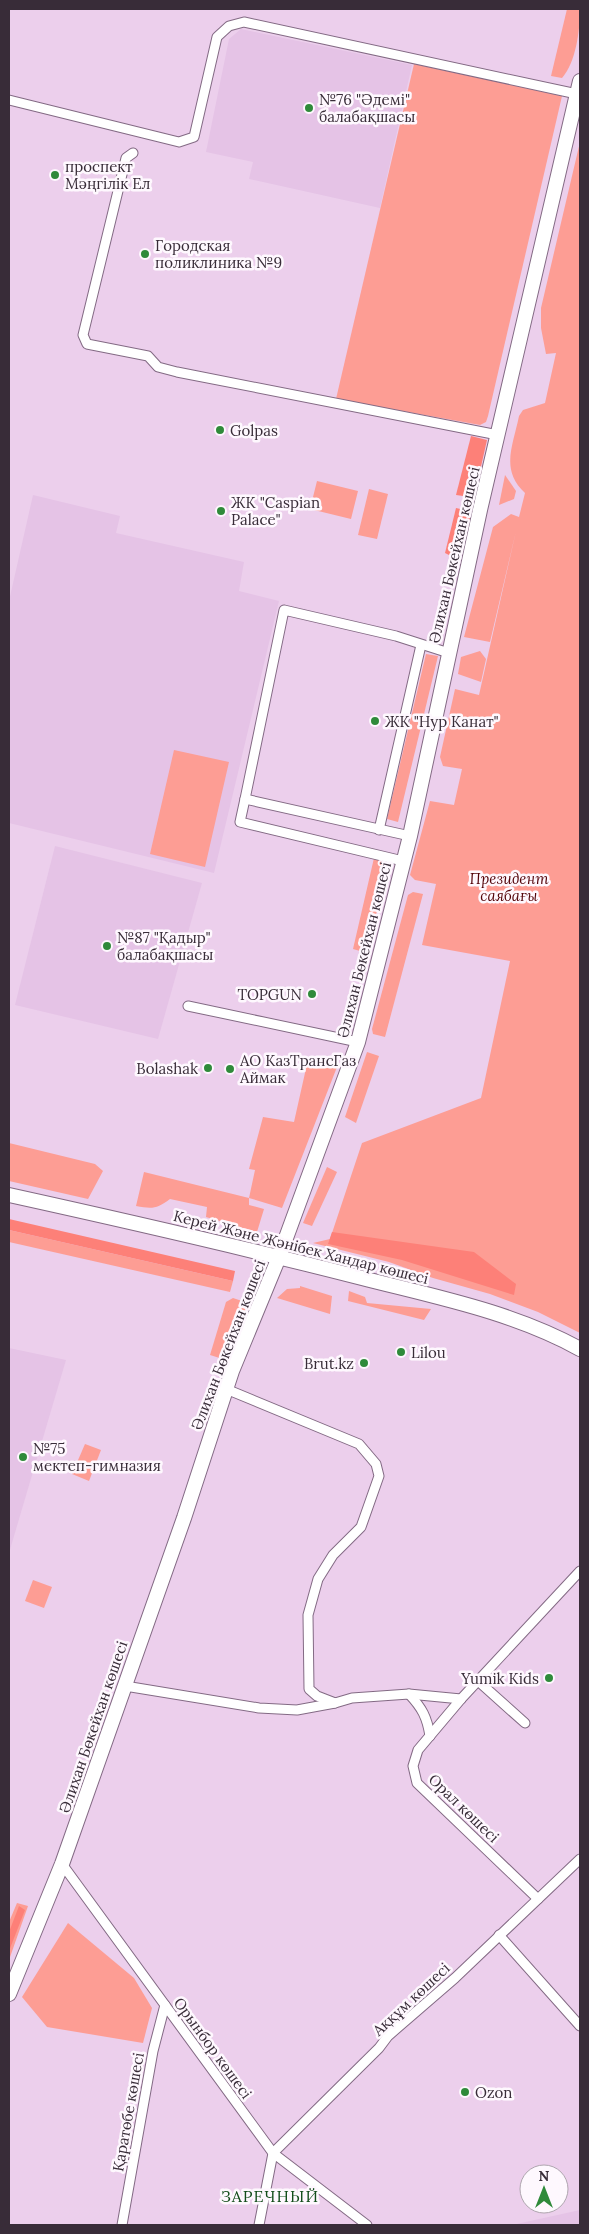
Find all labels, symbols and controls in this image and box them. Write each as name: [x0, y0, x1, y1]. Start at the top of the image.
place label: №76 "Әдемі" балабақшасы: [319, 90, 415, 126]
marker: №76 "Әдемі" балабақшасы: [303, 102, 315, 114]
place label: проспект Мәңгілік Ел: [65, 157, 151, 193]
marker: проспект Мәңгілік Ел: [49, 169, 61, 181]
place label: Городская поликлиника №9: [155, 236, 282, 272]
marker: Городская поликлиника №9: [139, 248, 151, 260]
place label: Golpas: [230, 421, 278, 440]
marker: Golpas: [214, 424, 226, 436]
street label: Әлихан Бөкейхан көшесі: [424, 465, 484, 645]
place label: ЖК "Caspian Palace": [231, 493, 320, 529]
marker: ЖК "Caspian Palace": [215, 505, 227, 517]
place label: ЖК "Нур Канат": [385, 712, 499, 731]
marker: ЖК "Нур Канат": [369, 715, 381, 727]
street label: Әлихан Бөкейхан көшесі: [333, 860, 395, 1040]
park label: Президент саябағы: [469, 869, 549, 905]
place label: №87 "Қадыр" балабақшасы: [117, 928, 213, 964]
marker: №87 "Қадыр" балабақшасы: [101, 940, 113, 952]
place label: TOPGUN: [237, 985, 302, 1004]
marker: TOPGUN: [306, 988, 318, 1000]
place label: АО КазТрансГаз Аймак: [239, 1051, 356, 1087]
place label: Bolashak: [136, 1059, 198, 1078]
marker: Bolashak: [202, 1062, 214, 1074]
marker: АО КазТрансГаз Аймак: [224, 1063, 236, 1075]
street label: Керей Және Жәнібек Хандар көшесі: [171, 1206, 431, 1288]
street label: Әлихан Бөкейхан көшесі: [187, 1257, 269, 1433]
place label: Lilou: [411, 1343, 446, 1362]
marker: Lilou: [395, 1346, 407, 1358]
place label: Brut.kz: [304, 1354, 354, 1373]
marker: Brut.kz: [358, 1357, 370, 1369]
place label: №75 мектеп-гимназия: [33, 1439, 161, 1475]
marker: №75 мектеп-гимназия: [17, 1451, 29, 1463]
street label: Әлихан Бөкейхан көшесі: [55, 1638, 131, 1816]
place label: Yumik Kids: [460, 1669, 539, 1688]
marker: Yumik Kids: [543, 1672, 555, 1684]
street label: Орал көшесі: [425, 1770, 503, 1846]
street label: Аққұм көшесі: [368, 1958, 454, 2040]
street label: Орынбор көшесі: [170, 1994, 256, 2102]
street label: Қаратөбе көшесі: [108, 2051, 148, 2173]
place label: Ozon: [475, 2083, 512, 2102]
marker: Ozon: [459, 2086, 471, 2098]
north arrow: [519, 2164, 569, 2214]
text: N: [539, 2167, 550, 2185]
district label: ЗАРЕЧНЫЙ: [221, 2186, 319, 2206]

